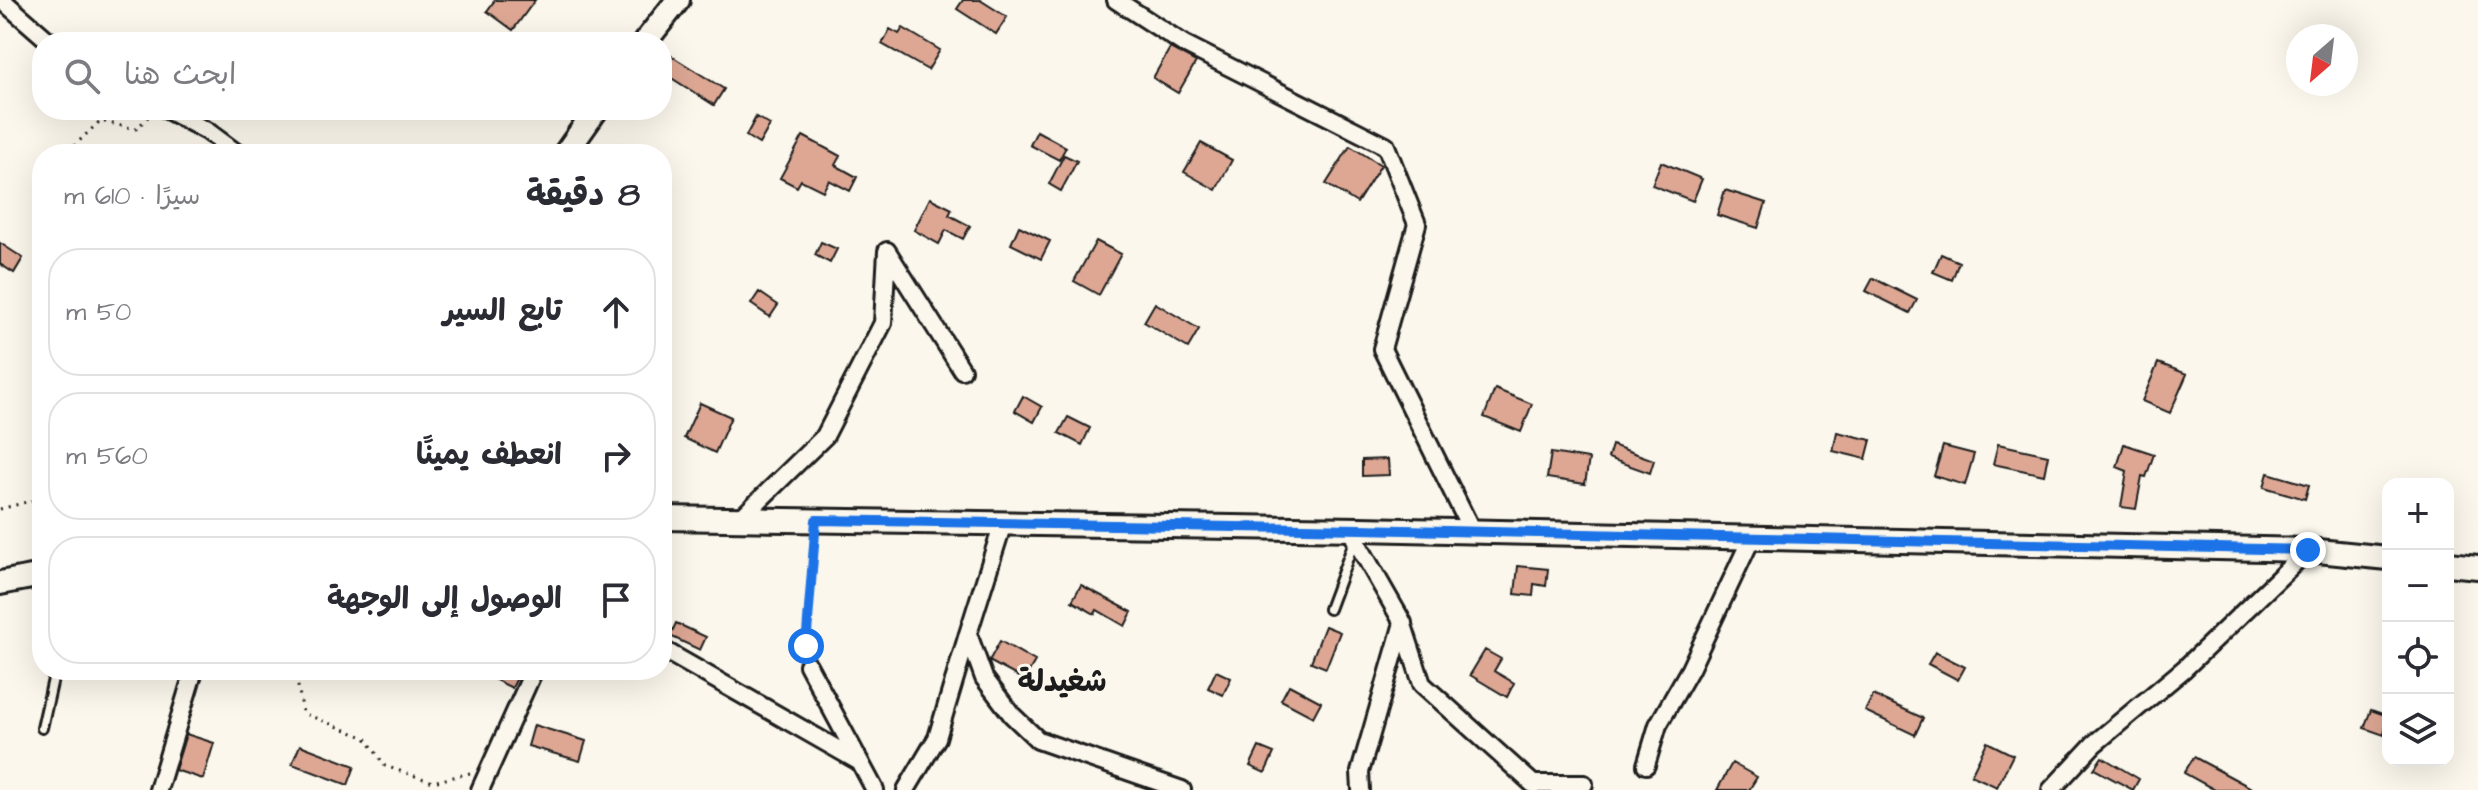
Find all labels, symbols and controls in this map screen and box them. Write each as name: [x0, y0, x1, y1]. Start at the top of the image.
north arrow: [2286, 24, 2358, 96]
search box: [32, 32, 672, 120]
icon: search: [60, 54, 104, 98]
text: ابحث هنا: [124, 54, 236, 96]
text: 8 دقيقة: [526, 171, 640, 219]
text: سيرًا · 610 m: [64, 178, 200, 214]
text: تابع السير: [443, 290, 562, 332]
icon: ahead: [594, 290, 638, 334]
text: 50 m: [66, 294, 131, 330]
text: انعطف يمينًا: [416, 434, 562, 476]
icon: right: [594, 434, 638, 478]
text: 560 m: [66, 438, 148, 474]
map controls: [2382, 478, 2454, 766]
button: +: [2382, 478, 2454, 550]
route end: [2290, 532, 2326, 568]
button: −: [2382, 550, 2454, 622]
text: الوصول إلى الوجهة: [327, 578, 562, 620]
icon: arrive: [594, 578, 638, 622]
button: locate: [2382, 622, 2454, 694]
route start: [788, 628, 824, 664]
district label: شغيدلة: [1017, 661, 1107, 703]
button: layers: [2382, 694, 2454, 766]

